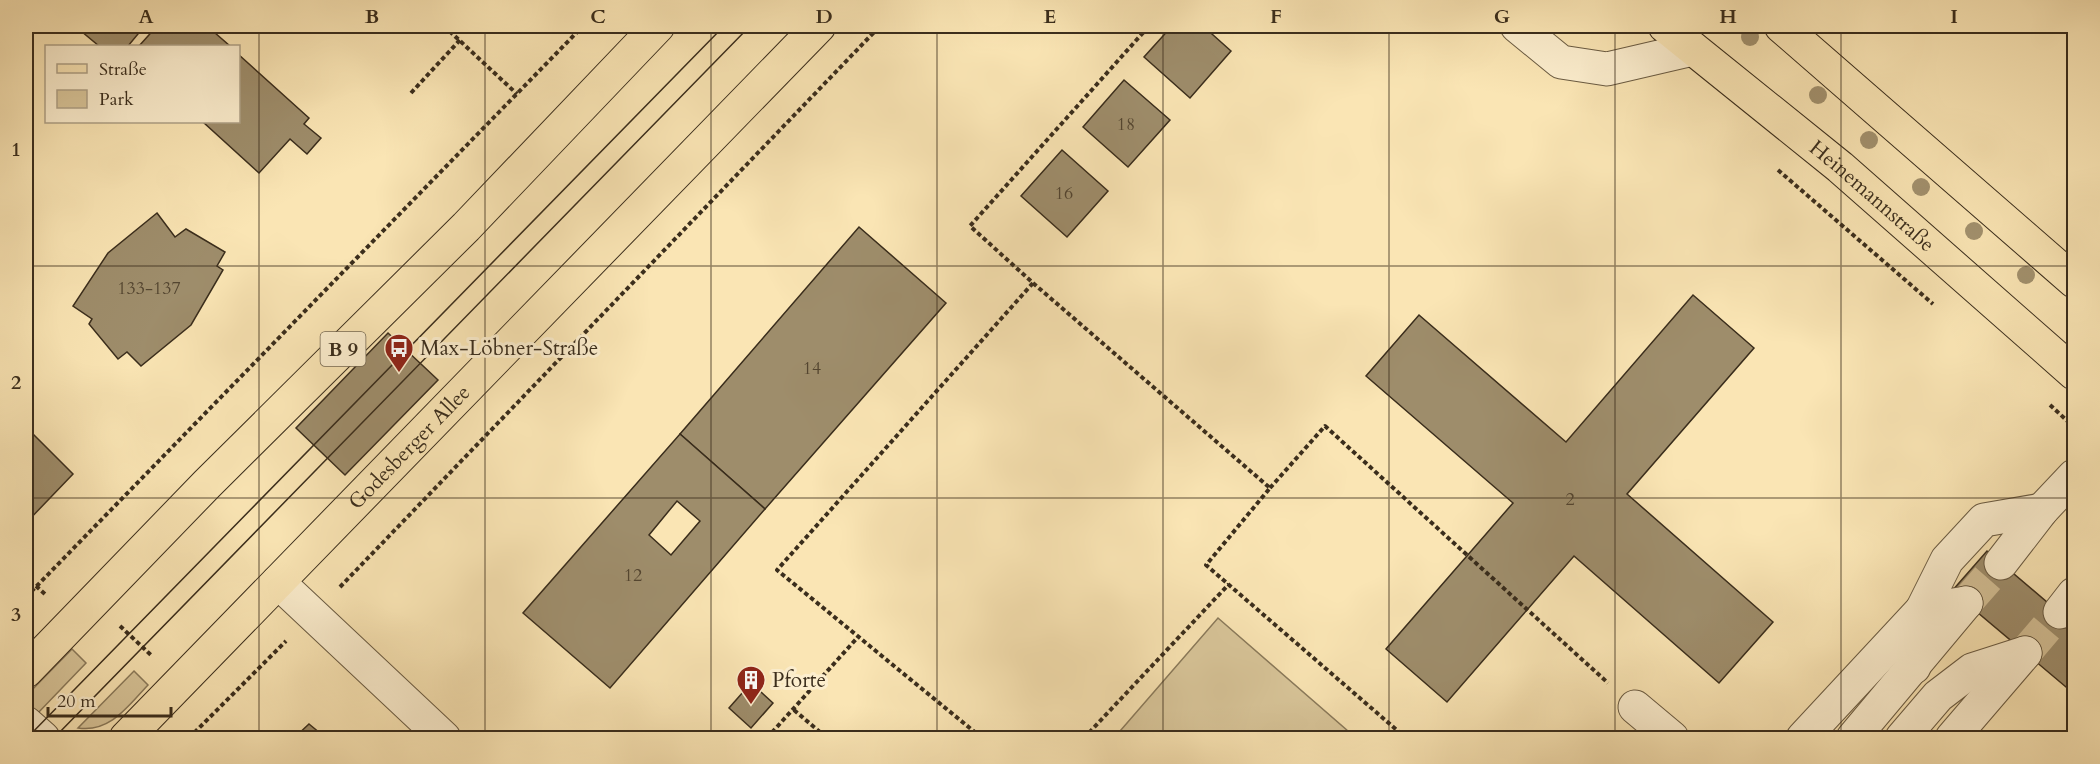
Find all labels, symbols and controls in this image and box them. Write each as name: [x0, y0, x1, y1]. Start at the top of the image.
text: A: [138, 3, 154, 30]
text: B: [365, 3, 379, 30]
text: C: [590, 3, 606, 30]
text: D: [815, 3, 833, 30]
text: E: [1044, 3, 1056, 30]
text: F: [1270, 3, 1282, 30]
text: G: [1494, 3, 1510, 30]
text: H: [1719, 3, 1737, 30]
text: I: [1950, 3, 1958, 30]
legend: [45, 45, 240, 123]
text: Straße: [99, 57, 147, 82]
text: Park: [99, 87, 134, 112]
house number: 18: [1117, 112, 1135, 137]
street label: Heinemannstraße: [1803, 134, 1941, 259]
text: 1: [11, 136, 21, 163]
house number: 16: [1055, 181, 1073, 206]
house number: 133-137: [117, 276, 181, 301]
road number: B 9: [320, 332, 366, 366]
bus stop icon: Max-Löbner-Straße: [383, 332, 415, 374]
place label: Max-Löbner-Straße: [420, 334, 598, 363]
house number: 14: [803, 356, 821, 381]
text: 2: [11, 369, 21, 396]
street label: Godesberger Allee: [342, 379, 477, 516]
house number: 2: [1565, 487, 1575, 512]
house number: 12: [624, 563, 642, 588]
text: 3: [11, 601, 21, 628]
building icon: Pforte: [735, 664, 767, 706]
place label: Pforte: [772, 666, 826, 695]
scale bar: [48, 680, 171, 718]
text: 20 m: [57, 689, 96, 714]

